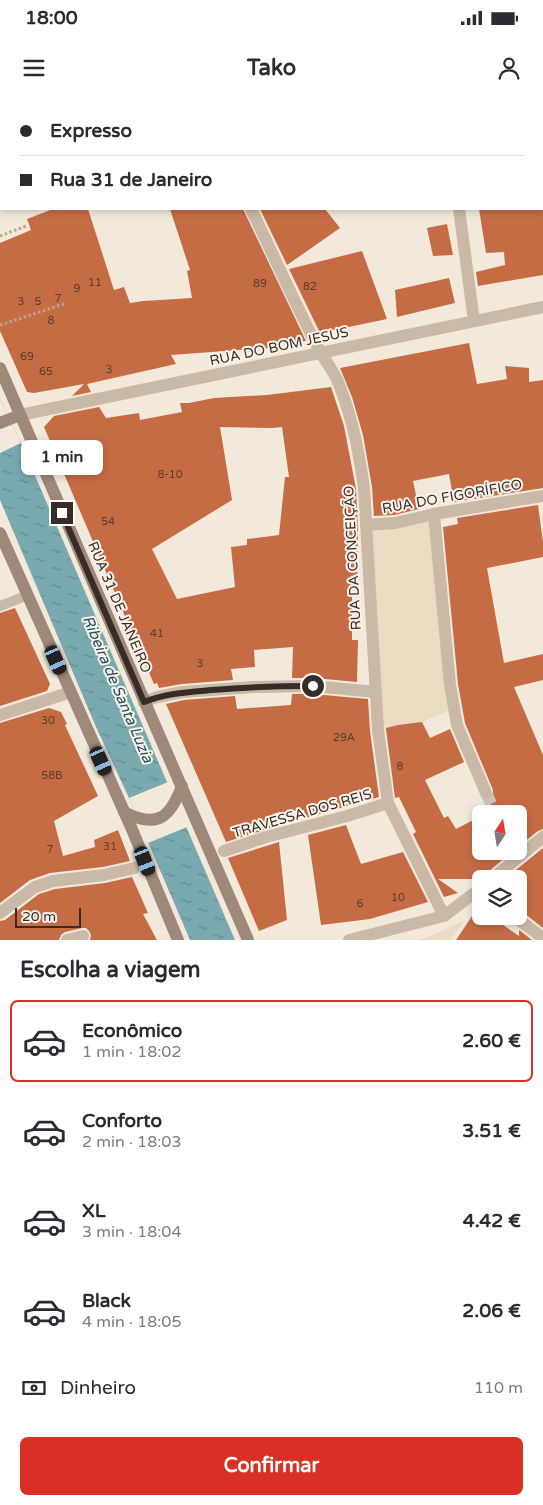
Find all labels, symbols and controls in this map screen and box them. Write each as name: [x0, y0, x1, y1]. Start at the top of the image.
text: 18:00: [25, 7, 78, 29]
icon: menu: [20, 54, 48, 82]
icon: person: [495, 54, 523, 82]
text: Tako: [247, 55, 296, 81]
text: Expresso: [50, 120, 132, 142]
text: Rua 31 de Janeiro: [50, 169, 212, 191]
house number: 11: [88, 276, 102, 289]
house number: 89: [253, 277, 267, 290]
house number: 82: [303, 280, 317, 293]
house number: 9: [74, 282, 81, 295]
house number: 7: [55, 292, 62, 305]
house number: 3: [18, 295, 25, 308]
house number: 5: [35, 295, 42, 308]
house number: 8: [48, 314, 55, 327]
street label: RUA DO BOM JESUS: [208, 323, 350, 370]
house number: 69: [20, 350, 34, 363]
house number: 3: [106, 363, 113, 376]
house number: 65: [39, 365, 53, 378]
callout: 1 min: [21, 440, 103, 476]
text: 1 min: [41, 447, 83, 467]
house number: 8-10: [157, 468, 183, 481]
street label: RUA DO FIGORÍFICO: [381, 476, 523, 517]
street label: RUA DA CONCEIÇÃO: [340, 485, 365, 631]
route end: [51, 502, 73, 524]
house number: 54: [101, 515, 115, 528]
street label: RUA 31 DE JANEIRO: [84, 539, 155, 675]
water label: Ribeira de Santa Luzia: [79, 613, 157, 766]
house number: 41: [150, 627, 164, 640]
car: [43, 643, 68, 677]
house number: 3: [197, 657, 204, 670]
route start: [302, 675, 324, 697]
house number: 30: [41, 714, 55, 727]
house number: 29A: [333, 731, 355, 744]
car: [88, 744, 113, 778]
house number: 8: [397, 760, 404, 773]
house number: 58B: [41, 769, 63, 782]
street label: TRAVESSA DOS REIS: [231, 785, 374, 841]
north arrow: [472, 805, 528, 860]
map controls: [472, 805, 527, 925]
house number: 31: [103, 840, 117, 853]
house number: 7: [47, 843, 54, 856]
car: [132, 844, 157, 878]
button: layers: [472, 870, 527, 925]
house number: 10: [391, 891, 405, 904]
house number: 6: [357, 897, 364, 910]
scale bar: [15, 905, 81, 928]
text: 20 m: [22, 908, 56, 925]
text: Escolha a viagem: [20, 957, 201, 983]
icon: car: [22, 1019, 67, 1064]
text: Econômico: [82, 1020, 182, 1042]
text: 2.60 €: [462, 1030, 521, 1052]
text: 1 min · 18:02: [82, 1042, 181, 1062]
icon: car: [22, 1109, 67, 1154]
text: Conforto: [82, 1110, 162, 1132]
text: 3.51 €: [462, 1120, 521, 1142]
text: 2 min · 18:03: [82, 1132, 181, 1152]
icon: car: [22, 1199, 67, 1244]
text: XL: [82, 1200, 106, 1222]
text: 4.42 €: [463, 1210, 521, 1232]
text: 3 min · 18:04: [82, 1222, 181, 1242]
icon: car: [22, 1289, 67, 1334]
text: Black: [82, 1290, 131, 1312]
text: 2.06 €: [462, 1300, 521, 1322]
text: 4 min · 18:05: [82, 1312, 181, 1332]
icon: cash: [20, 1374, 48, 1402]
text: Dinheiro: [60, 1377, 136, 1399]
text: 110 m: [474, 1378, 523, 1398]
button: Confirmar: [20, 1437, 523, 1495]

